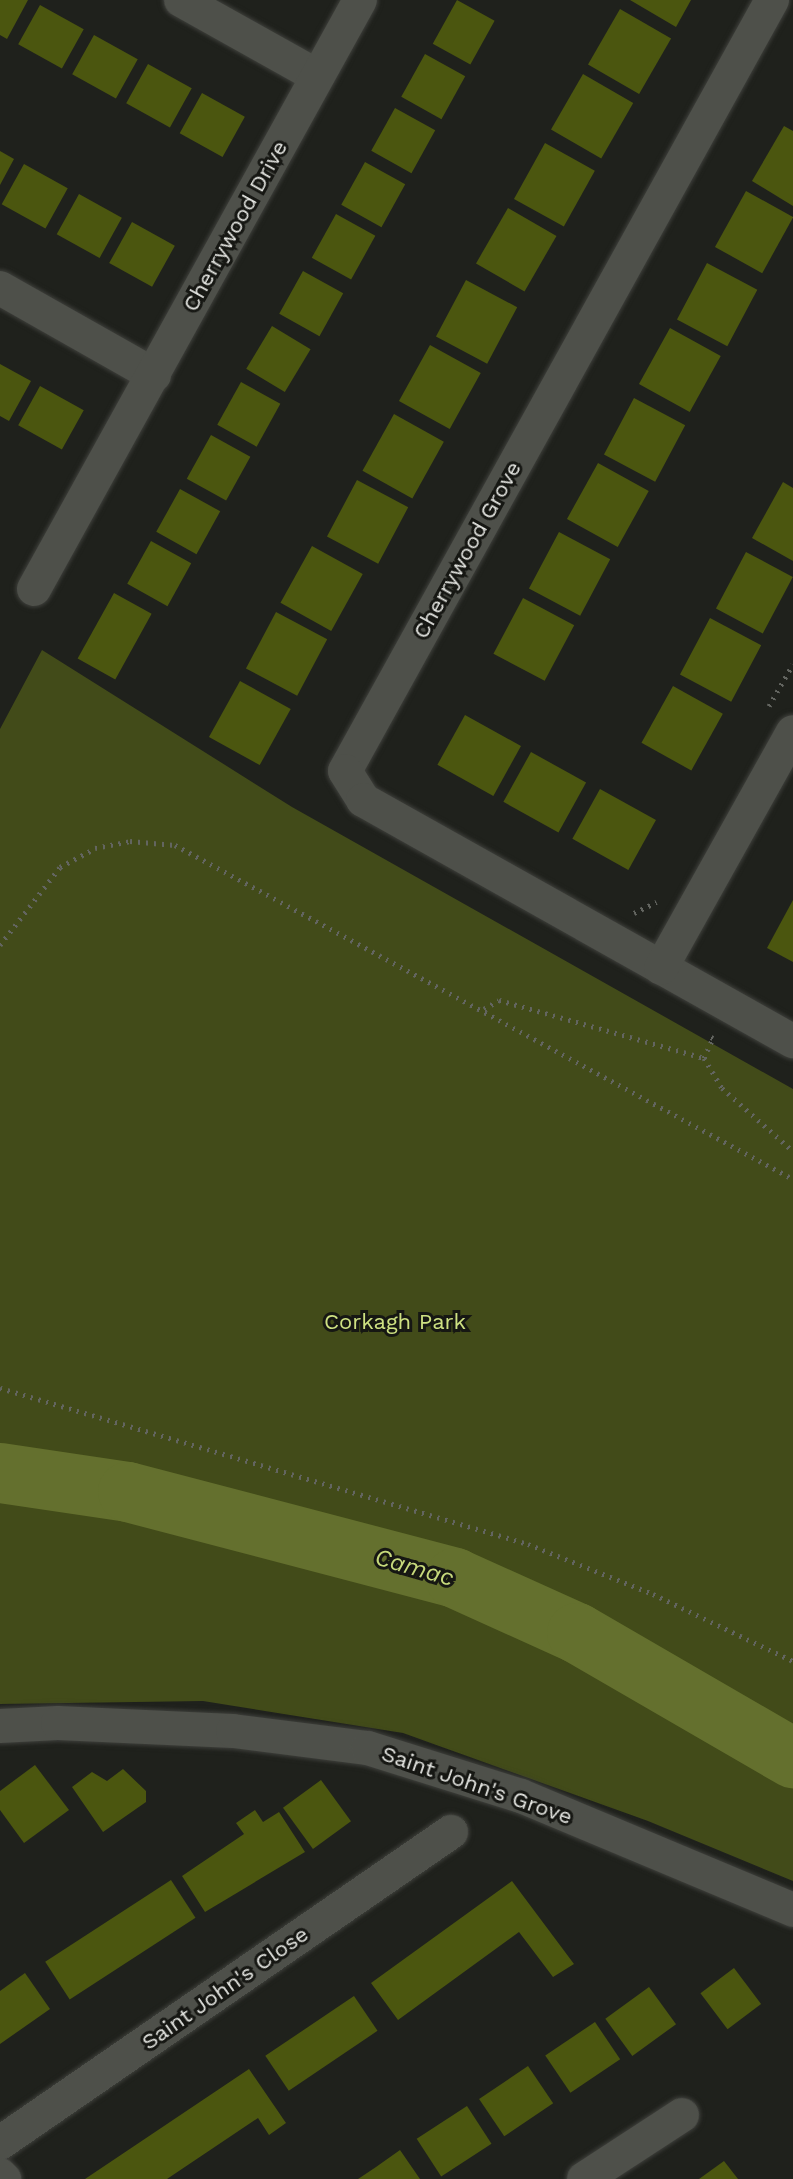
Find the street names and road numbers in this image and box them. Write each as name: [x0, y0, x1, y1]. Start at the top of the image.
street label: Cherrywood Drive: [177, 136, 293, 316]
street label: Cherrywood Grove: [407, 457, 527, 643]
street label: Saint John's Grove: [378, 1740, 576, 1830]
street label: Saint John's Close: [136, 1920, 314, 2056]

